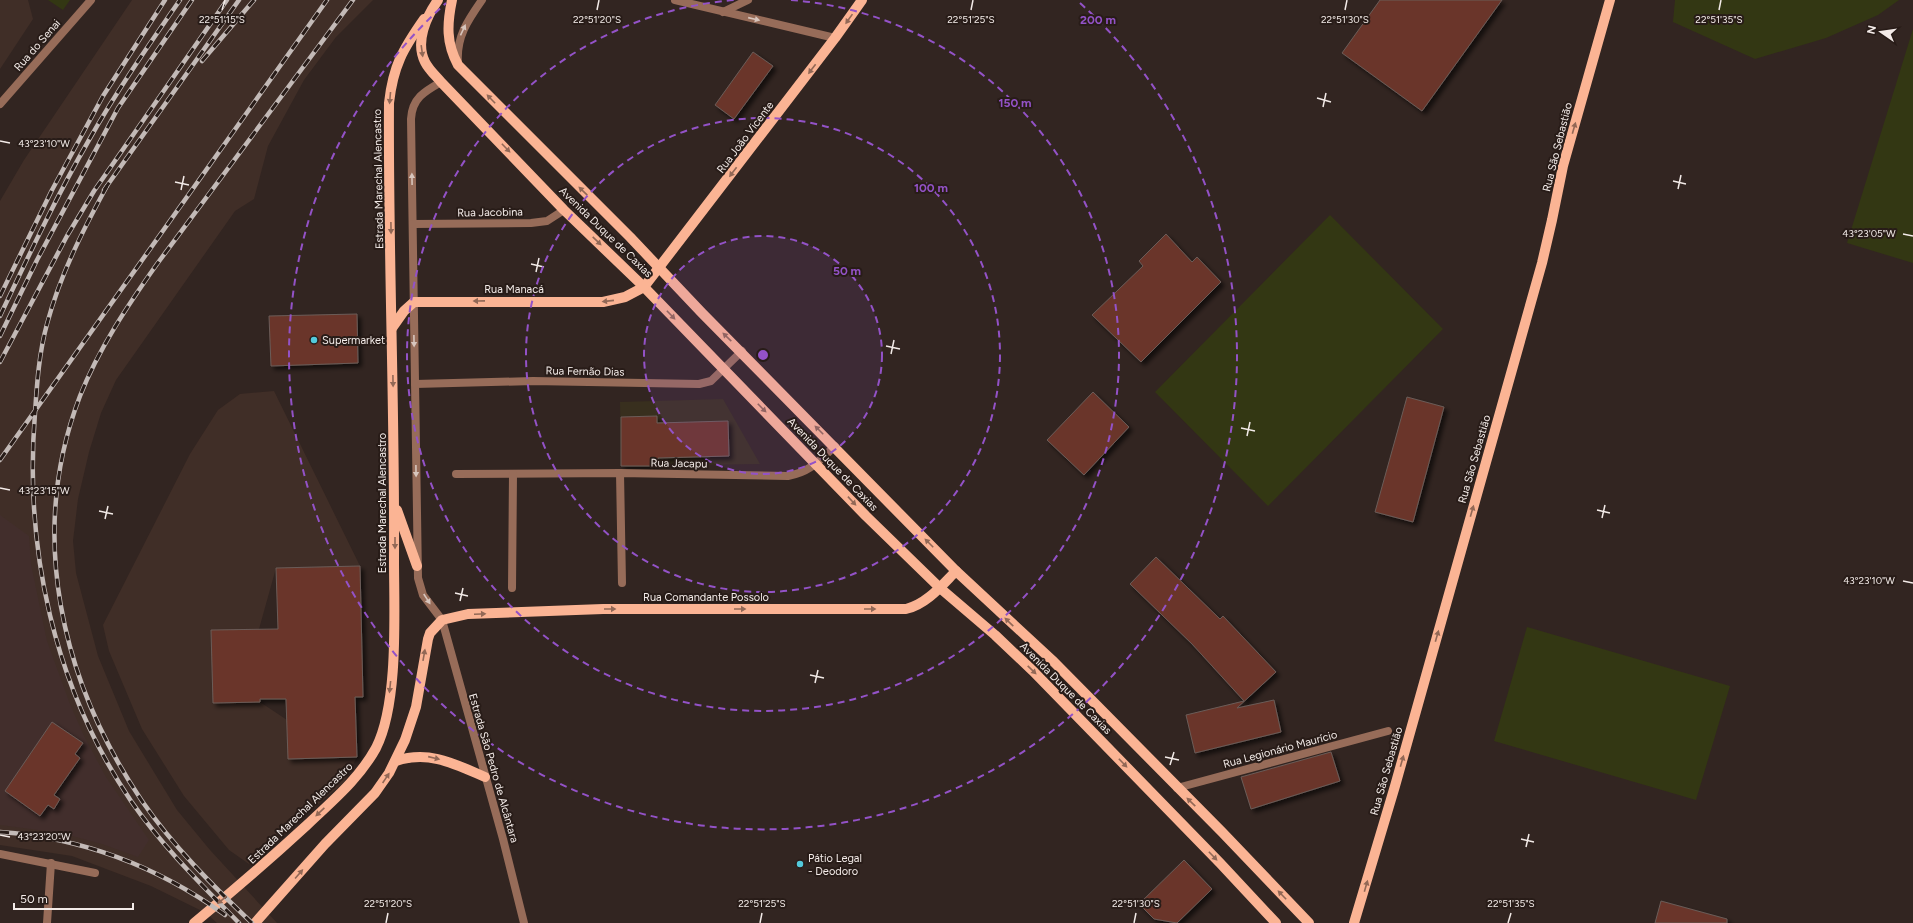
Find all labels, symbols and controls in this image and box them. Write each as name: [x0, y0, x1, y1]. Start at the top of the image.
north arrow: [1861, 12, 1901, 52]
text: 22°51'15"S: [199, 13, 245, 26]
text: 22°51'20"S: [573, 13, 621, 26]
text: 22°51'25"S: [947, 13, 995, 26]
text: 200 m: [1080, 13, 1116, 27]
text: 22°51'30"S: [1321, 13, 1369, 26]
text: 22°51'35"S: [1695, 13, 1743, 26]
one-way arrow: [845, 14, 853, 24]
street label: Rua do Senai: [11, 17, 63, 74]
one-way arrow: [748, 17, 760, 23]
one-way arrow: [460, 24, 466, 36]
text: N: [1864, 24, 1879, 35]
one-way arrow: [419, 45, 425, 57]
one-way arrow: [807, 64, 816, 75]
one-way arrow: [387, 92, 393, 104]
one-way arrow: [486, 94, 496, 104]
text: 150 m: [998, 96, 1032, 110]
street label: Rua João Vicente: [714, 99, 777, 176]
street label: Rua São Sebastião: [1540, 101, 1575, 193]
street label: Estrada Marechal Alencastro: [371, 109, 386, 249]
one-way arrow: [1571, 121, 1577, 133]
text: 43°23'10"W: [18, 137, 70, 150]
one-way arrow: [501, 143, 511, 153]
one-way arrow: [728, 167, 737, 178]
one-way arrow: [409, 172, 415, 185]
text: 100 m: [914, 181, 948, 195]
street label: Avenida Duque de Caxias: [556, 184, 655, 280]
one-way arrow: [578, 186, 588, 196]
street label: Rua Jacobina: [457, 205, 523, 220]
one-way arrow: [387, 222, 394, 234]
text: 43°23'05"W: [1842, 227, 1896, 240]
one-way arrow: [592, 236, 602, 246]
text: 50 m: [833, 264, 861, 278]
street label: Rua Manacá: [484, 283, 544, 296]
one-way arrow: [472, 298, 485, 304]
one-way arrow: [602, 298, 615, 305]
one-way arrow: [666, 310, 676, 320]
one-way arrow: [722, 333, 732, 342]
place label: Supermarket: [322, 334, 385, 347]
marker: Supermarket: [309, 335, 319, 345]
one-way arrow: [411, 335, 417, 348]
centre of rings: [756, 348, 770, 362]
street label: Rua Fernão Dias: [546, 364, 624, 379]
one-way arrow: [389, 375, 396, 387]
one-way arrow: [757, 403, 767, 413]
street label: Rua São Sebastião: [1456, 413, 1493, 505]
street label: Avenida Duque de Caxias: [785, 415, 881, 514]
one-way arrow: [814, 425, 824, 435]
street label: Estrada Marechal Alencastro: [376, 433, 389, 573]
street label: Rua Jacapu: [650, 457, 708, 470]
one-way arrow: [413, 465, 419, 478]
text: 43°23'15"W: [18, 484, 70, 497]
one-way arrow: [847, 496, 857, 506]
one-way arrow: [1469, 504, 1475, 516]
one-way arrow: [391, 537, 398, 549]
one-way arrow: [924, 538, 934, 548]
text: 43°23'10"W: [1843, 574, 1895, 587]
street label: Rua Comandante Possolo: [643, 591, 769, 604]
one-way arrow: [423, 593, 430, 605]
one-way arrow: [604, 606, 617, 612]
one-way arrow: [734, 606, 747, 612]
one-way arrow: [864, 606, 877, 612]
one-way arrow: [474, 611, 487, 617]
one-way arrow: [1004, 617, 1014, 626]
one-way arrow: [1434, 630, 1440, 642]
street label: Avenida Duque de Caxias: [1017, 640, 1114, 737]
one-way arrow: [421, 649, 427, 661]
one-way arrow: [1027, 665, 1037, 674]
one-way arrow: [387, 681, 394, 693]
street label: Estrada São Pedro de Alcântara: [466, 692, 521, 844]
street label: Rua São Sebastião: [1368, 725, 1405, 817]
street label: Rua Legionário Maurício: [1222, 728, 1339, 771]
one-way arrow: [1399, 755, 1405, 767]
one-way arrow: [428, 756, 440, 762]
one-way arrow: [1118, 758, 1127, 767]
street label: Estrada Marechal Alencastro: [245, 760, 355, 867]
one-way arrow: [382, 773, 390, 783]
one-way arrow: [1186, 797, 1196, 807]
one-way arrow: [315, 807, 325, 817]
text: 43°23'20"W: [17, 830, 71, 843]
one-way arrow: [1209, 851, 1218, 861]
place label: Pátio Legal - Deodoro: [808, 852, 862, 878]
marker: Pátio Legal - Deodoro: [795, 859, 805, 869]
one-way arrow: [294, 868, 303, 879]
one-way arrow: [1363, 880, 1369, 892]
scale bar: [14, 885, 133, 911]
one-way arrow: [1277, 890, 1287, 900]
text: 50 m: [20, 892, 48, 906]
one-way arrow: [217, 896, 227, 905]
text: 22°51'20"S: [364, 897, 412, 910]
text: 22°51'25"S: [738, 897, 786, 910]
text: 22°51'30"S: [1112, 897, 1160, 910]
text: 22°51'35"S: [1487, 897, 1535, 910]

